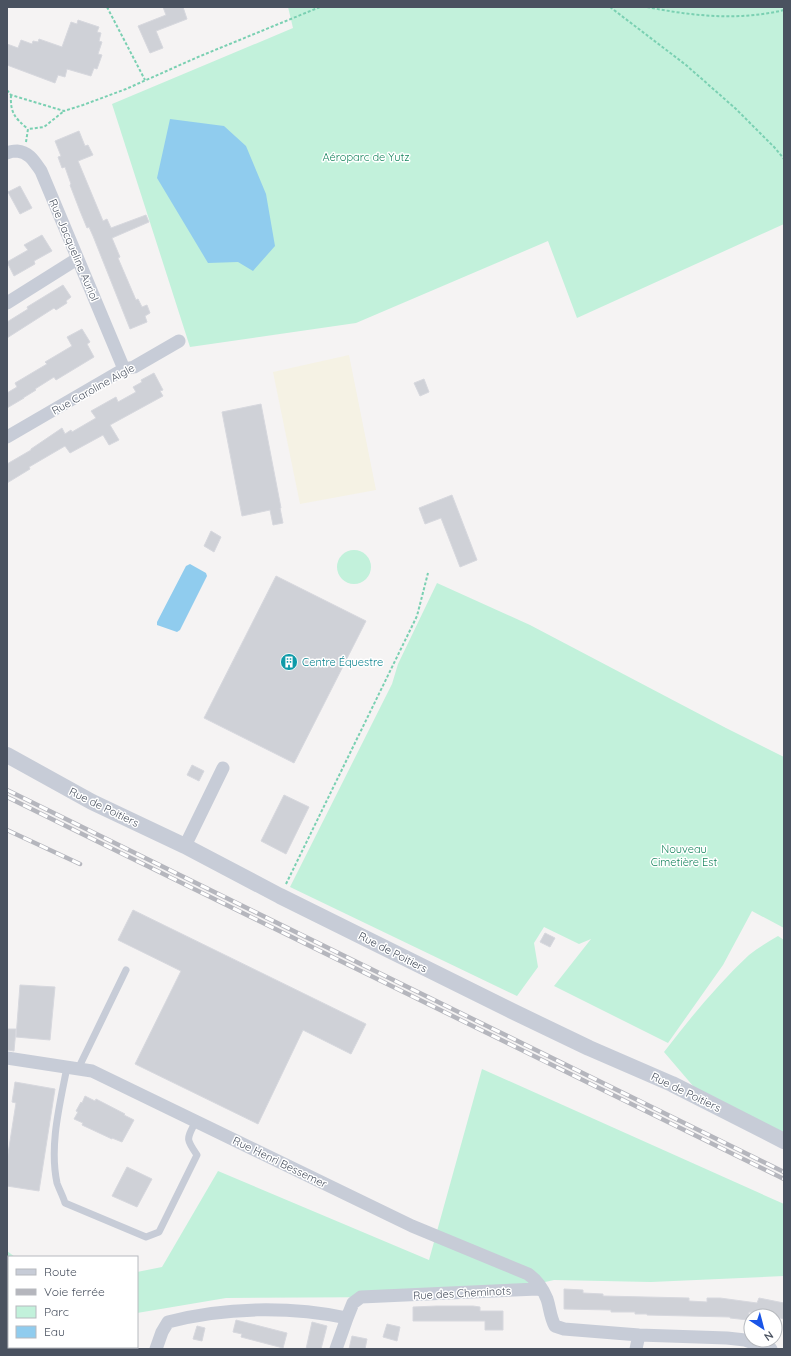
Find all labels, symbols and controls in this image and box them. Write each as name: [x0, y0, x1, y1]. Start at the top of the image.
park label: Aéroparc de Yutz: [322, 150, 410, 164]
street label: Rue Jacqueline Auriol: [46, 197, 102, 303]
street label: Rue Caroline Aigle: [49, 360, 137, 418]
building icon: Centre Équestre: [279, 652, 299, 672]
place label: Centre Équestre: [302, 655, 383, 669]
street label: Rue de Poitiers: [67, 784, 141, 830]
park label: Nouveau Cimetière Est: [651, 842, 717, 869]
street label: Rue de Poitiers: [356, 929, 430, 975]
street label: Rue de Poitiers: [649, 1069, 723, 1115]
street label: Rue Henri Bessemer: [231, 1133, 330, 1191]
legend: [8, 1256, 138, 1348]
text: Route: [44, 1264, 77, 1279]
street label: Rue des Cheminots: [413, 1283, 511, 1303]
text: Voie ferrée: [44, 1284, 105, 1299]
text: Parc: [44, 1304, 69, 1319]
north arrow: [743, 1308, 783, 1348]
text: Eau: [44, 1324, 65, 1339]
text: N: [761, 1328, 776, 1344]

